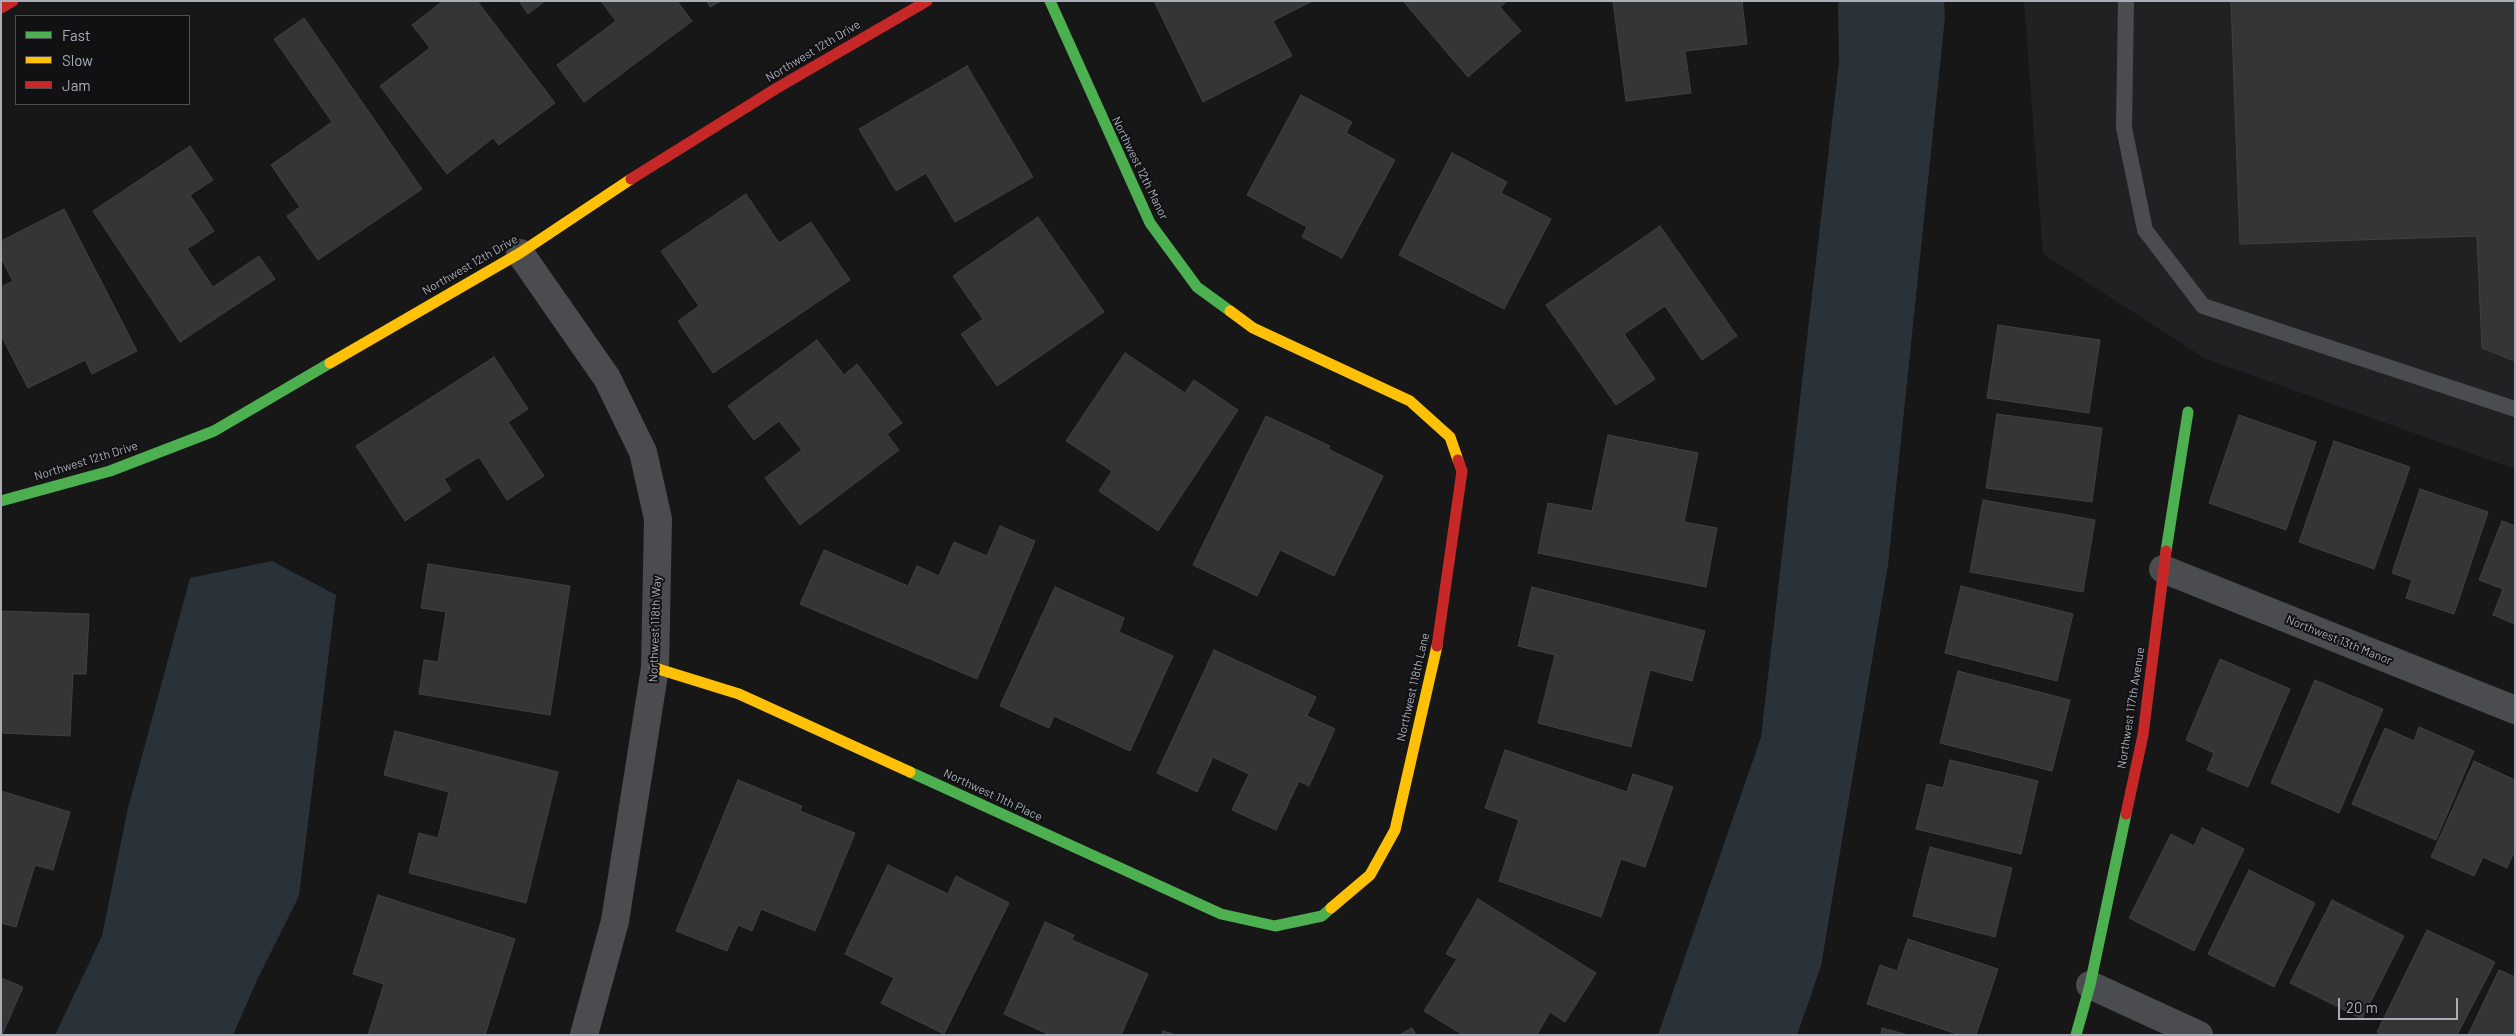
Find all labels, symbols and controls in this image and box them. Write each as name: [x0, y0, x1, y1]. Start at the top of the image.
legend: [15, 15, 190, 105]
street label: Northwest 12th Drive: [763, 17, 863, 85]
text: Fast: [62, 26, 90, 44]
text: Slow: [62, 51, 93, 69]
text: Jam: [62, 76, 91, 94]
street label: Northwest 12th Manor: [1109, 114, 1171, 222]
street label: Northwest 12th Drive: [420, 232, 520, 298]
street label: Northwest 12th Drive: [32, 438, 140, 484]
street label: Northwest 118th Way: [646, 575, 664, 683]
street label: Northwest 13th Manor: [2284, 612, 2394, 668]
street label: Northwest 118th Lane: [1394, 631, 1432, 743]
street label: Northwest 117th Avenue: [2114, 646, 2148, 770]
street label: Northwest 11th Place: [941, 766, 1045, 824]
scale bar: [2341, 988, 2461, 1020]
text: 20 m: [2346, 998, 2378, 1016]

